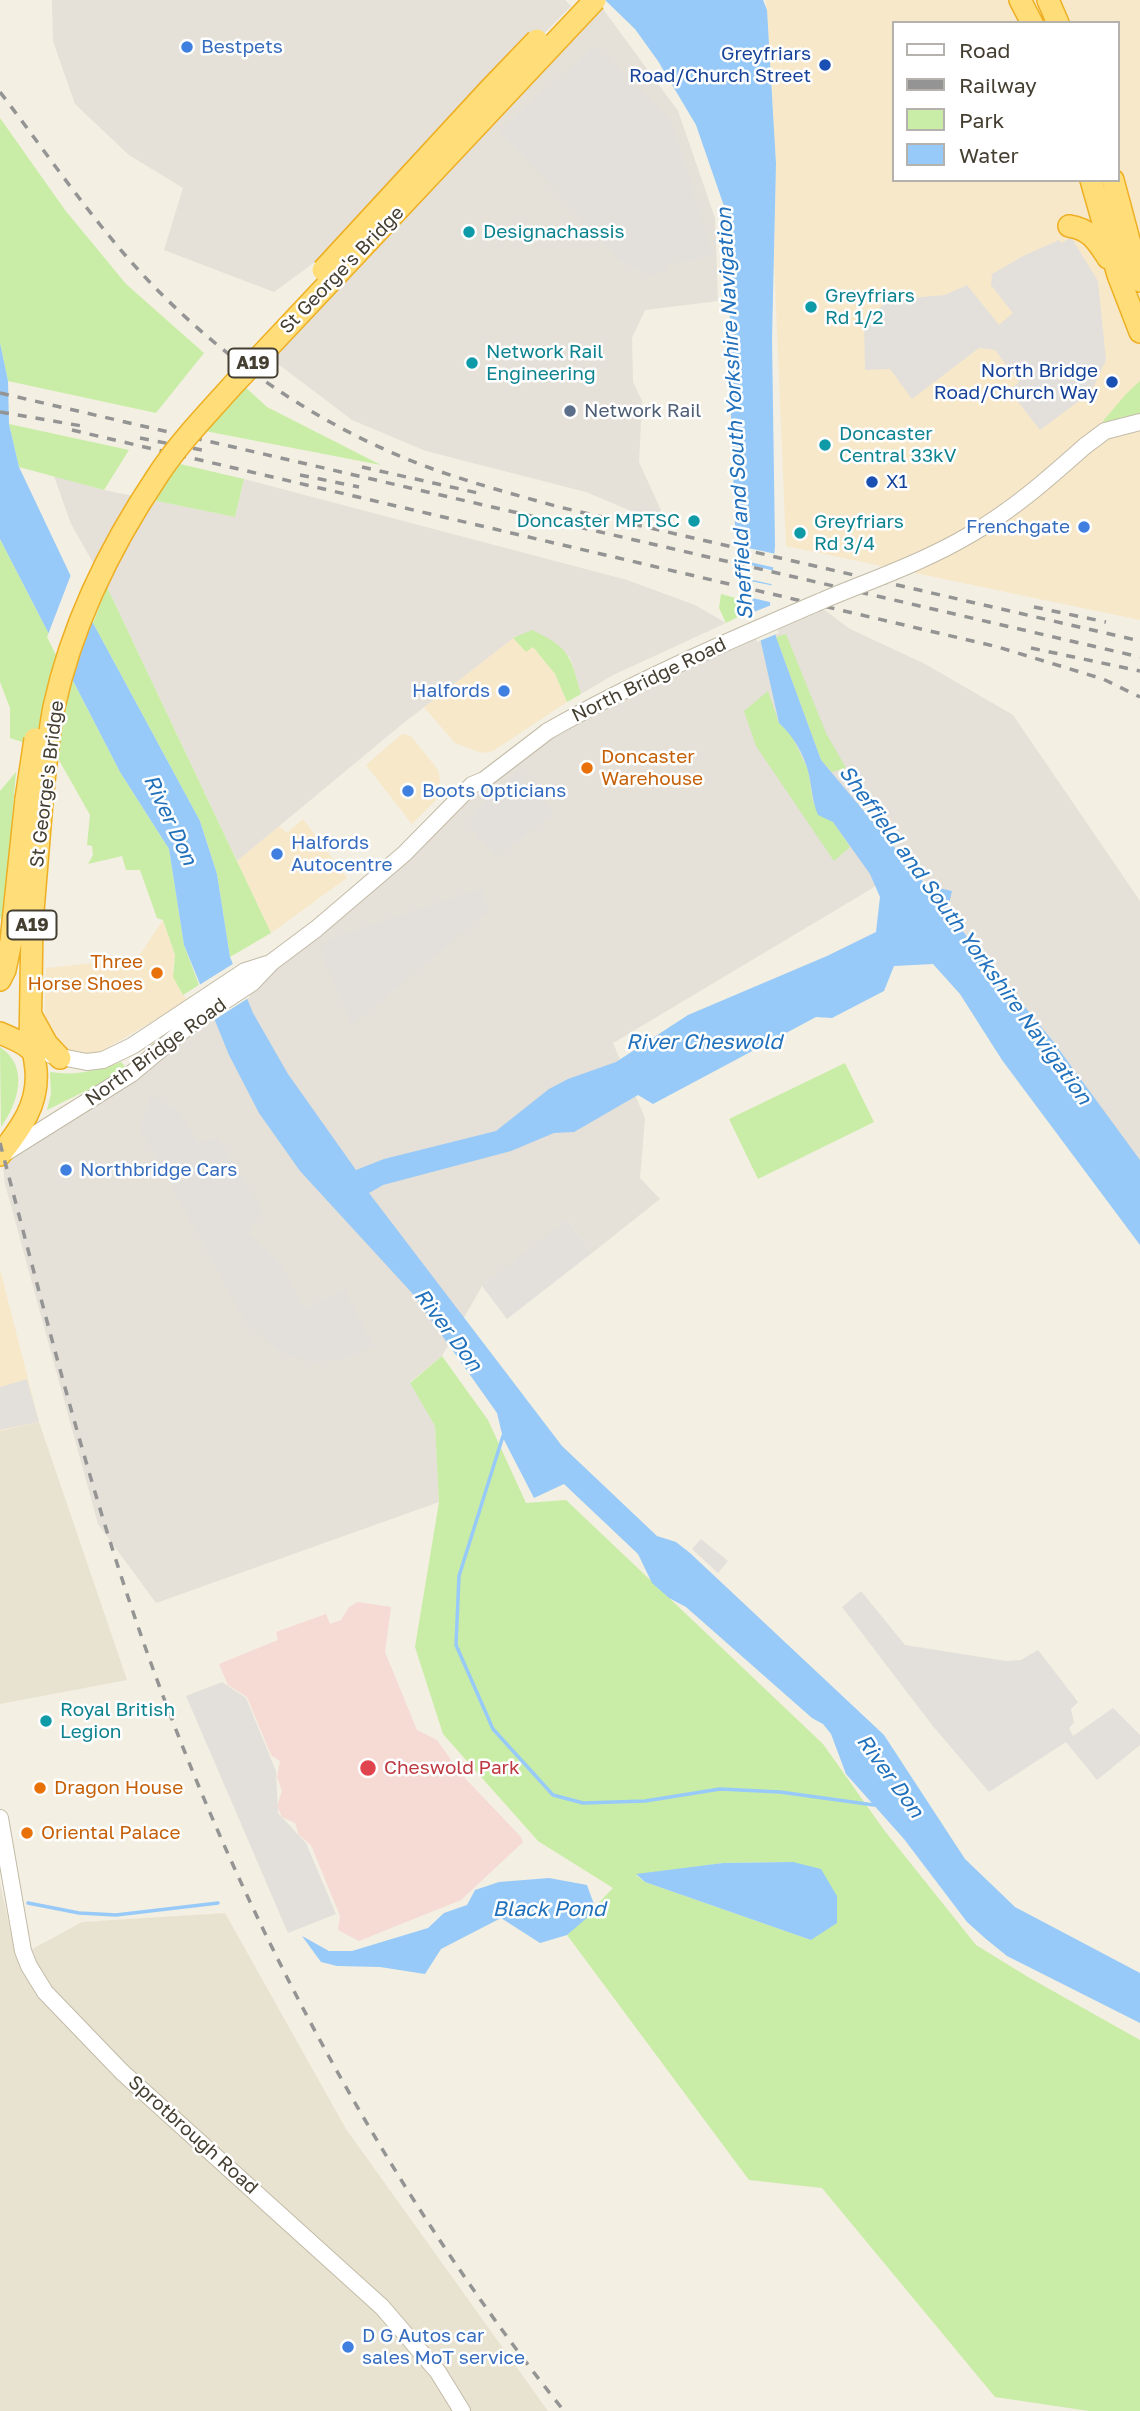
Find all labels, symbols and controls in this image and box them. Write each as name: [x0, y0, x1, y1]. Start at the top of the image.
legend: [892, 21, 1119, 182]
place label: Bestpets: [201, 36, 283, 58]
text: Road: [959, 37, 1010, 63]
marker: Bestpets: [179, 39, 195, 55]
place label: Greyfriars Road/Church Street: [629, 43, 811, 87]
marker: Greyfriars Road/Church Street: [817, 57, 833, 73]
text: Railway: [959, 72, 1037, 98]
text: Park: [959, 107, 1004, 133]
text: Water: [959, 142, 1019, 168]
street label: St George's Bridge: [275, 202, 409, 338]
water label: Sheffield and South Yorkshire Navigation: [712, 207, 758, 621]
place label: Designachassis: [483, 221, 625, 243]
marker: Designachassis: [461, 224, 477, 240]
place label: Greyfriars Rd 1/2: [825, 285, 915, 329]
marker: Greyfriars Rd 1/2: [803, 299, 819, 315]
place label: Network Rail Engineering: [486, 341, 603, 385]
road number: A19: [229, 348, 278, 377]
marker: Network Rail Engineering: [464, 355, 480, 371]
place label: North Bridge Road/Church Way: [934, 360, 1098, 404]
marker: North Bridge Road/Church Way: [1104, 374, 1120, 390]
place label: Network Rail: [584, 400, 701, 422]
marker: Network Rail: [562, 403, 578, 419]
place label: Doncaster Central 33kV: [839, 423, 957, 467]
marker: Doncaster Central 33kV: [817, 437, 833, 453]
place label: X1: [886, 471, 908, 493]
marker: X1: [864, 474, 880, 490]
place label: Doncaster MPTSC: [516, 510, 680, 532]
place label: Greyfriars Rd 3/4: [814, 511, 904, 555]
marker: Doncaster MPTSC: [686, 513, 702, 529]
place label: Frenchgate: [966, 516, 1070, 538]
marker: Frenchgate: [1076, 519, 1092, 535]
marker: Greyfriars Rd 3/4: [792, 525, 808, 541]
street label: North Bridge Road: [568, 633, 730, 727]
place label: Halfords: [412, 680, 490, 702]
marker: Halfords: [496, 683, 512, 699]
street label: St George's Bridge: [25, 699, 69, 869]
place label: Doncaster Warehouse: [601, 746, 703, 790]
marker: Doncaster Warehouse: [579, 760, 595, 776]
water label: Sheffield and South Yorkshire Navigation: [833, 761, 1097, 1109]
water label: River Don: [138, 771, 202, 869]
place label: Boots Opticians: [422, 780, 566, 802]
marker: Boots Opticians: [400, 783, 416, 799]
place label: Halfords Autocentre: [291, 832, 393, 876]
marker: Halfords Autocentre: [269, 846, 285, 862]
road number: A19: [7, 910, 56, 940]
place label: Three Horse Shoes: [28, 951, 143, 995]
marker: Three Horse Shoes: [149, 965, 165, 981]
street label: North Bridge Road: [81, 993, 231, 1111]
water label: River Cheswold: [626, 1029, 782, 1055]
place label: Northbridge Cars: [80, 1159, 237, 1181]
marker: Northbridge Cars: [58, 1162, 74, 1178]
water label: River Don: [409, 1284, 487, 1376]
place label: Royal British Legion: [60, 1699, 175, 1743]
marker: Royal British Legion: [38, 1713, 54, 1729]
water label: River Don: [851, 1729, 929, 1823]
place label: Cheswold Park: [384, 1757, 520, 1779]
marker: Cheswold Park: [358, 1758, 378, 1778]
place label: Dragon House: [54, 1777, 183, 1799]
marker: Dragon House: [32, 1780, 48, 1796]
place label: Oriental Palace: [41, 1822, 180, 1844]
marker: Oriental Palace: [19, 1825, 35, 1841]
water label: Black Pond: [492, 1896, 606, 1922]
street label: Sprotbrough Road: [123, 2071, 263, 2199]
place label: D G Autos car sales MoT service: [362, 2325, 525, 2369]
marker: D G Autos car sales MoT service: [340, 2339, 356, 2355]

